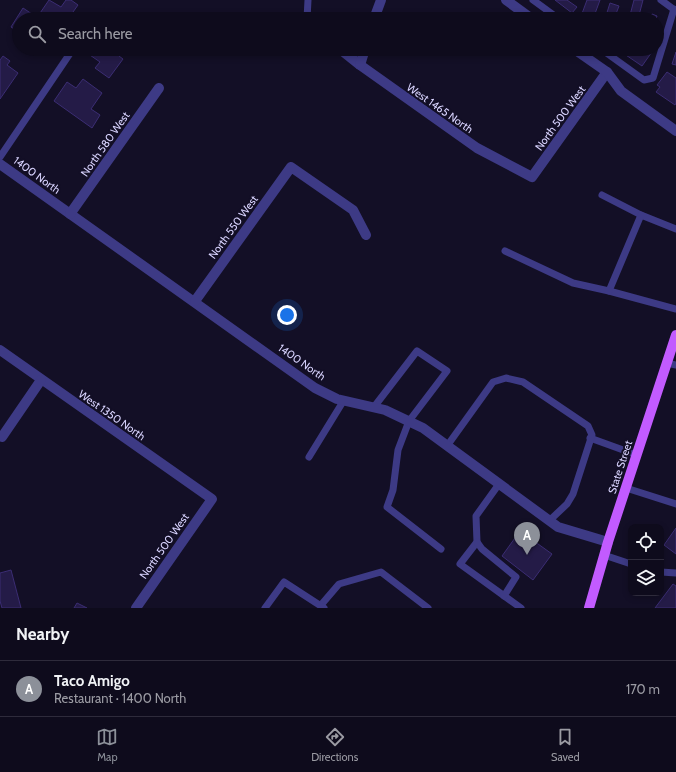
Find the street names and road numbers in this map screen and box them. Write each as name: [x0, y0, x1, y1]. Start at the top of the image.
street label: West 1465 North: [404, 80, 476, 136]
street label: North 500 West: [532, 83, 588, 153]
street label: North 580 West: [77, 109, 133, 179]
street label: 1400 North: [11, 153, 63, 197]
street label: North 550 West: [205, 192, 261, 262]
street label: 1400 North: [276, 341, 328, 383]
street label: West 1350 North: [76, 387, 148, 443]
street label: State Street: [605, 438, 635, 495]
street label: North 500 West: [136, 510, 192, 582]

